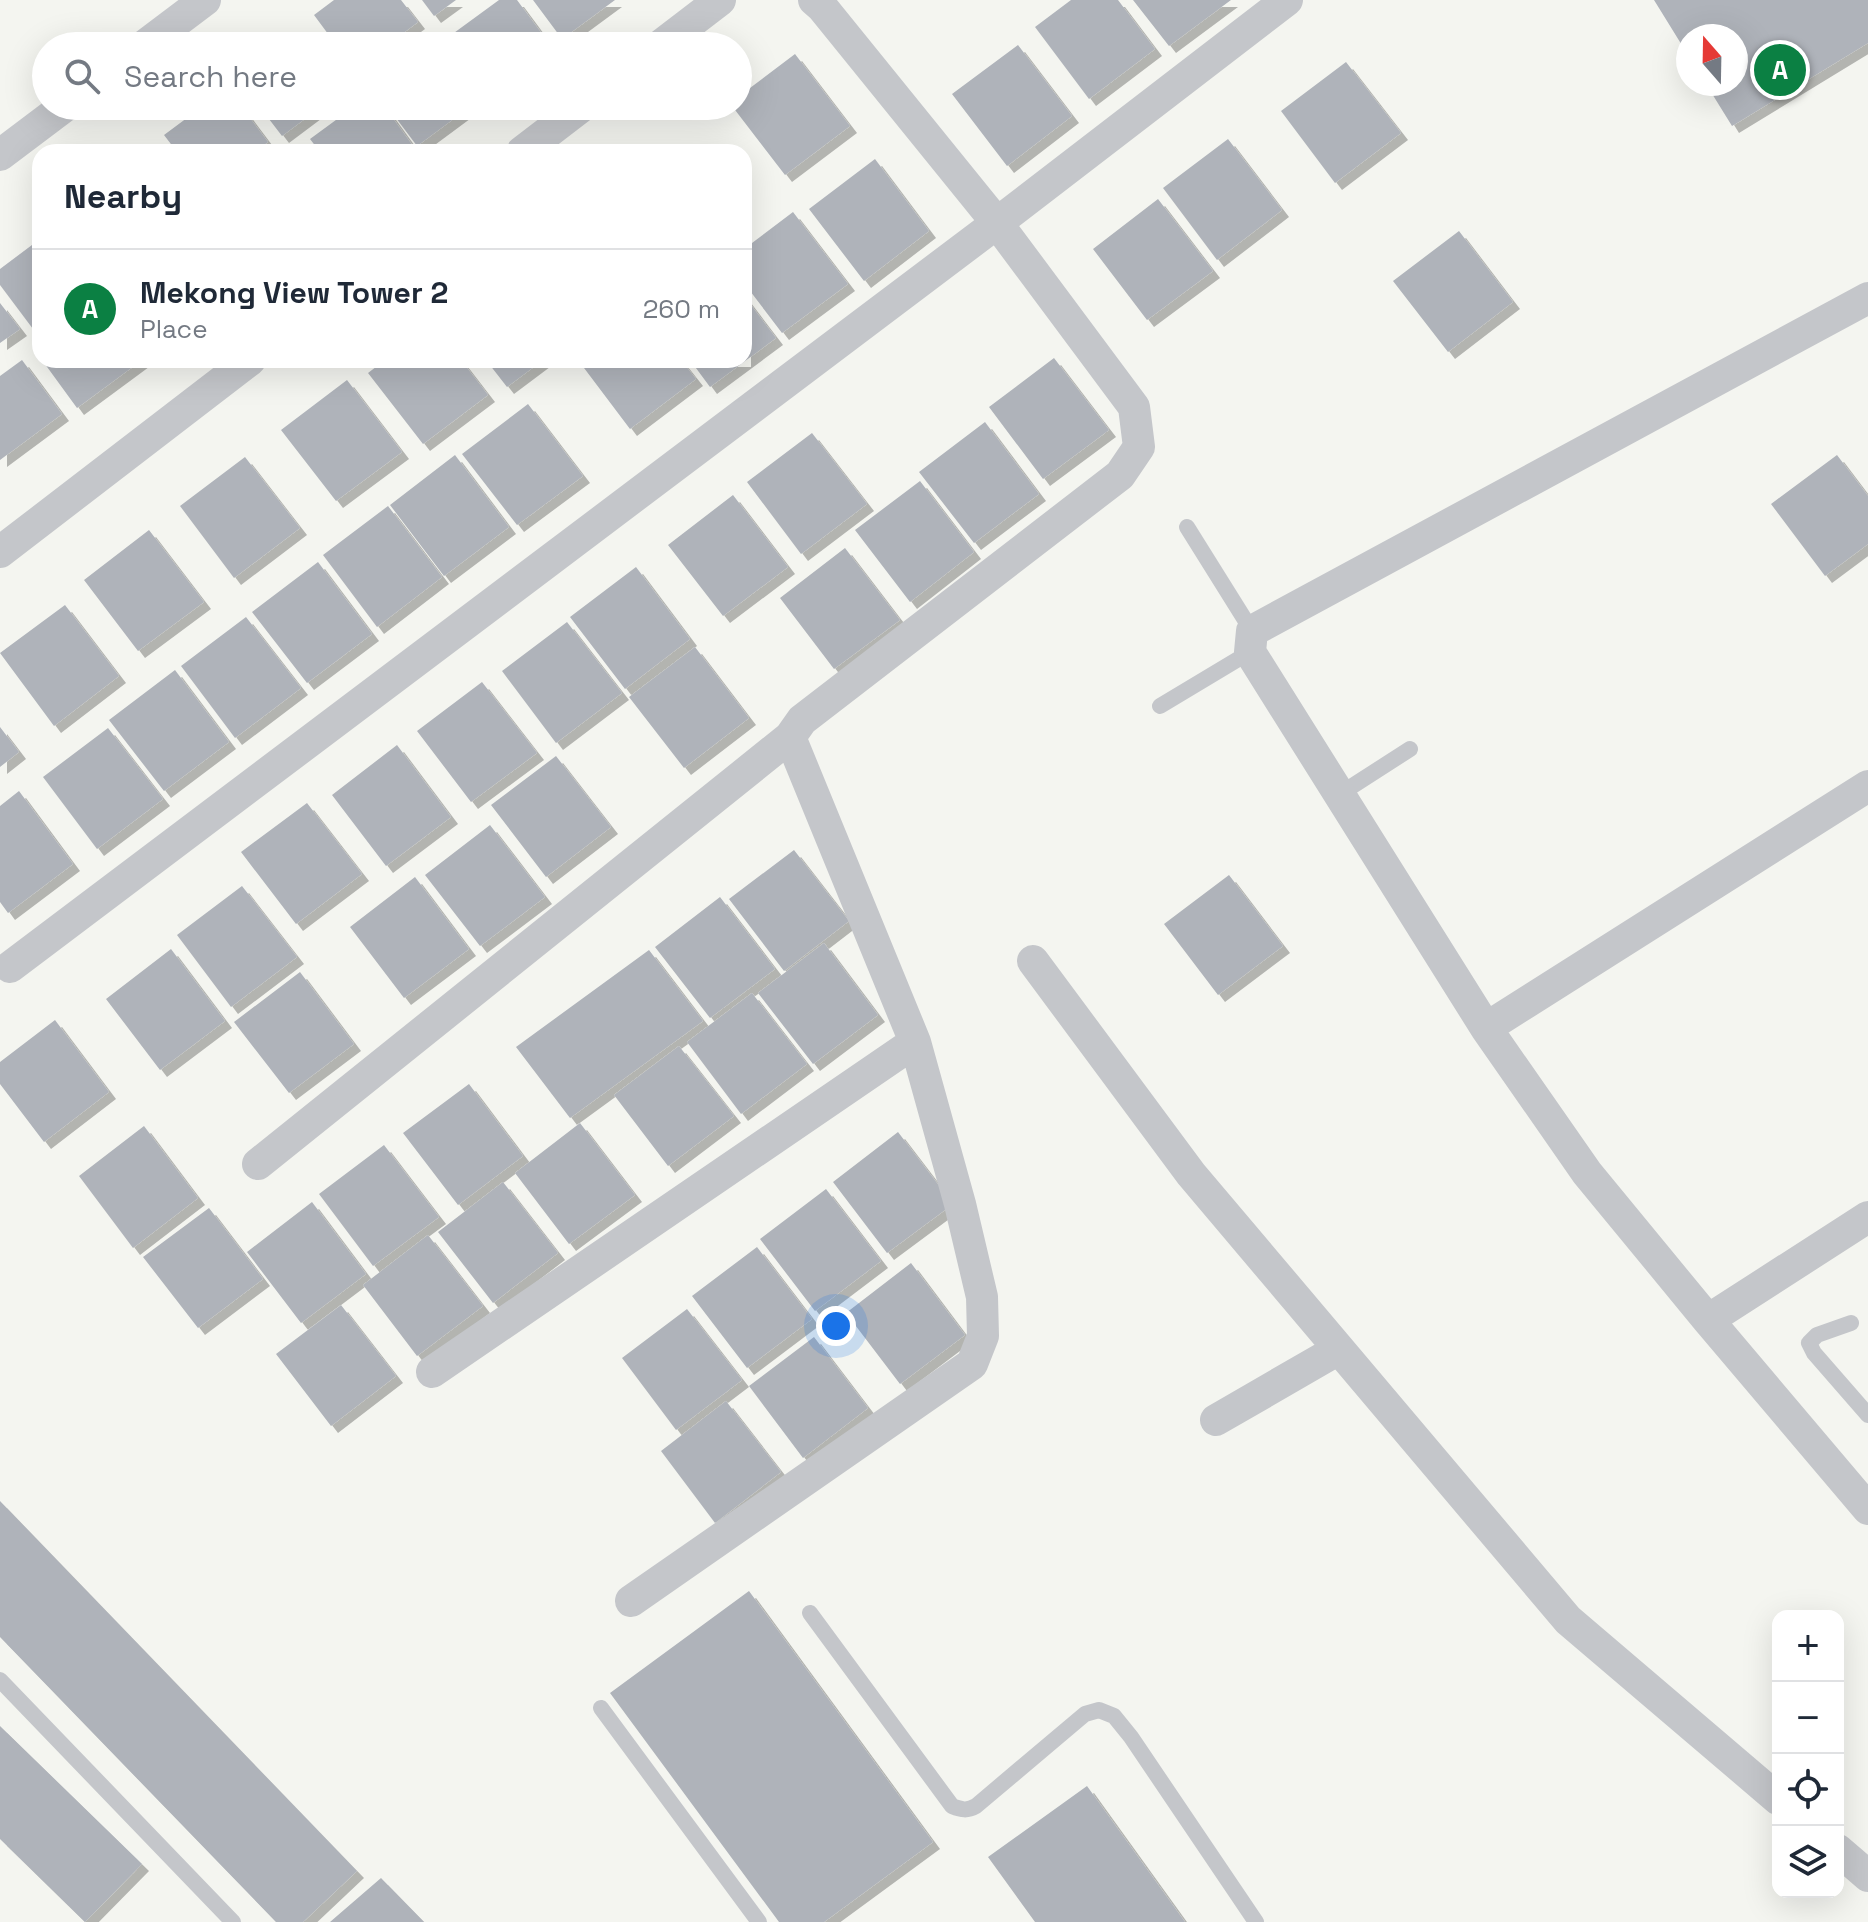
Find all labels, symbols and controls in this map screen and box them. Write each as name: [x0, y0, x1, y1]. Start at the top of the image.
north arrow: [1676, 24, 1748, 96]
search box: [32, 32, 752, 120]
pin: A: [1754, 40, 1806, 100]
icon: search: [60, 54, 104, 98]
text: Search here: [124, 57, 297, 96]
text: Nearby: [64, 175, 182, 218]
text: Mekong View Tower 2: [140, 273, 448, 312]
text: A: [82, 292, 98, 326]
text: 260 m: [643, 292, 720, 326]
text: Place: [140, 312, 208, 346]
your location: [816, 1306, 856, 1346]
map controls: [1772, 1610, 1844, 1898]
button: +: [1772, 1610, 1844, 1682]
button: −: [1772, 1682, 1844, 1754]
button: locate: [1772, 1754, 1844, 1826]
button: layers: [1772, 1826, 1844, 1898]

